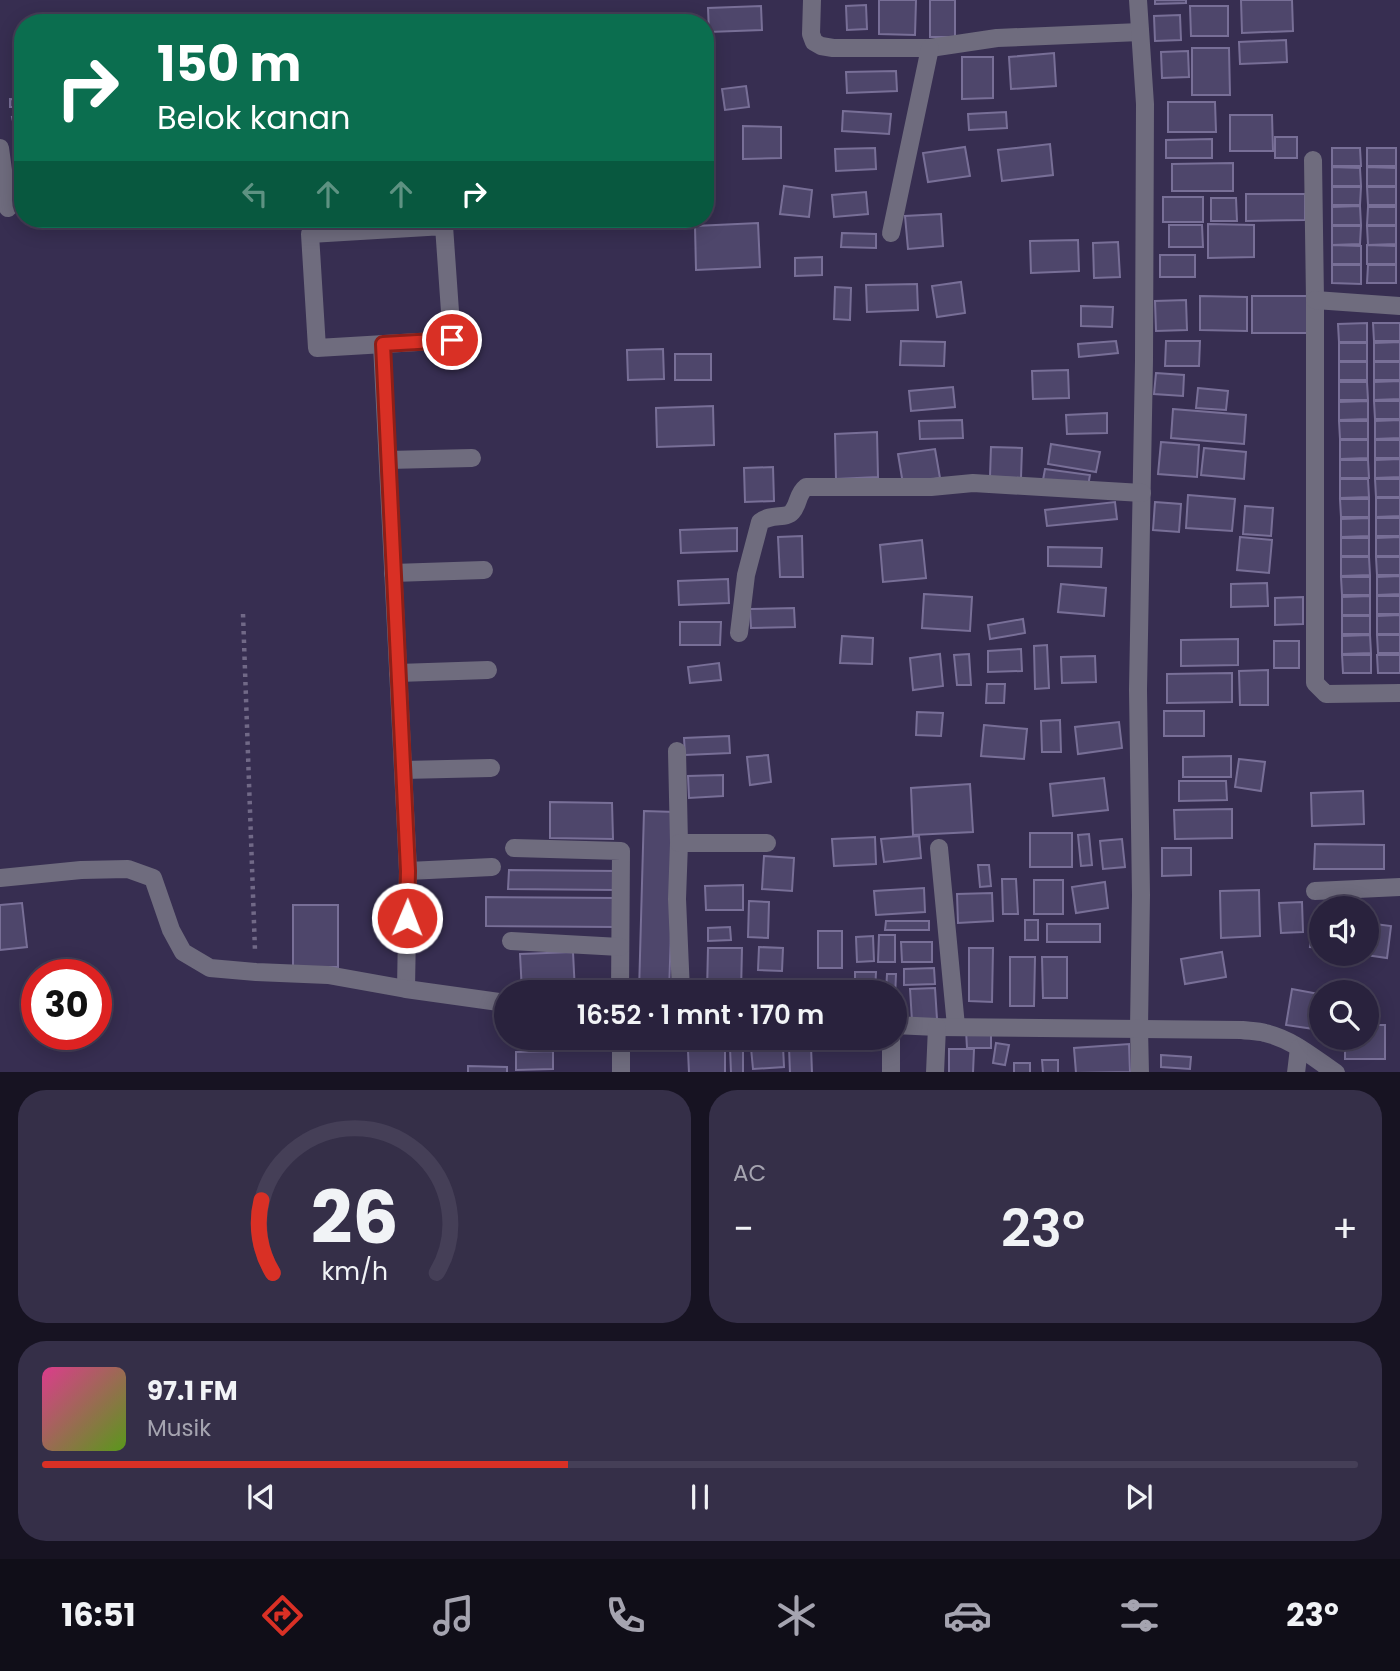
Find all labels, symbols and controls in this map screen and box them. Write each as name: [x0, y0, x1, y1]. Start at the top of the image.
text: 150 m: [157, 30, 302, 98]
icon: right: [42, 42, 133, 133]
text: Belok kanan: [157, 95, 351, 140]
icon: left: [236, 175, 274, 213]
icon: ahead: [309, 175, 347, 213]
icon: ahead: [382, 175, 420, 213]
icon: right: [455, 175, 493, 213]
pin: [422, 310, 482, 370]
icon: arrive: [433, 321, 471, 359]
position arrow: [370, 881, 444, 955]
map controls: [1309, 896, 1379, 1050]
button: sound: [1309, 896, 1379, 966]
speed limit sign: 30: [21, 959, 112, 1050]
button: search: [1309, 980, 1379, 1050]
text: 16:52 · 1 mnt · 170 m: [577, 997, 824, 1033]
text: AC: [733, 1157, 766, 1189]
text: 26: [311, 1167, 398, 1268]
text: 23°: [1001, 1192, 1085, 1265]
text: −: [733, 1202, 754, 1255]
text: +: [1332, 1202, 1358, 1255]
text: km/h: [321, 1253, 388, 1288]
text: 97.1 FM: [147, 1373, 238, 1409]
text: Musik: [147, 1412, 211, 1444]
icon: previous: [242, 1478, 280, 1516]
icon: pause: [681, 1478, 719, 1516]
icon: next: [1120, 1478, 1158, 1516]
icon: directions: [258, 1591, 307, 1640]
icon: music: [429, 1591, 478, 1640]
icon: phone: [601, 1591, 650, 1640]
icon: climate: [772, 1591, 821, 1640]
icon: car: [943, 1591, 992, 1640]
icon: filters: [1115, 1591, 1164, 1640]
text: 16:51: [61, 1592, 136, 1637]
text: 23°: [1286, 1592, 1339, 1637]

